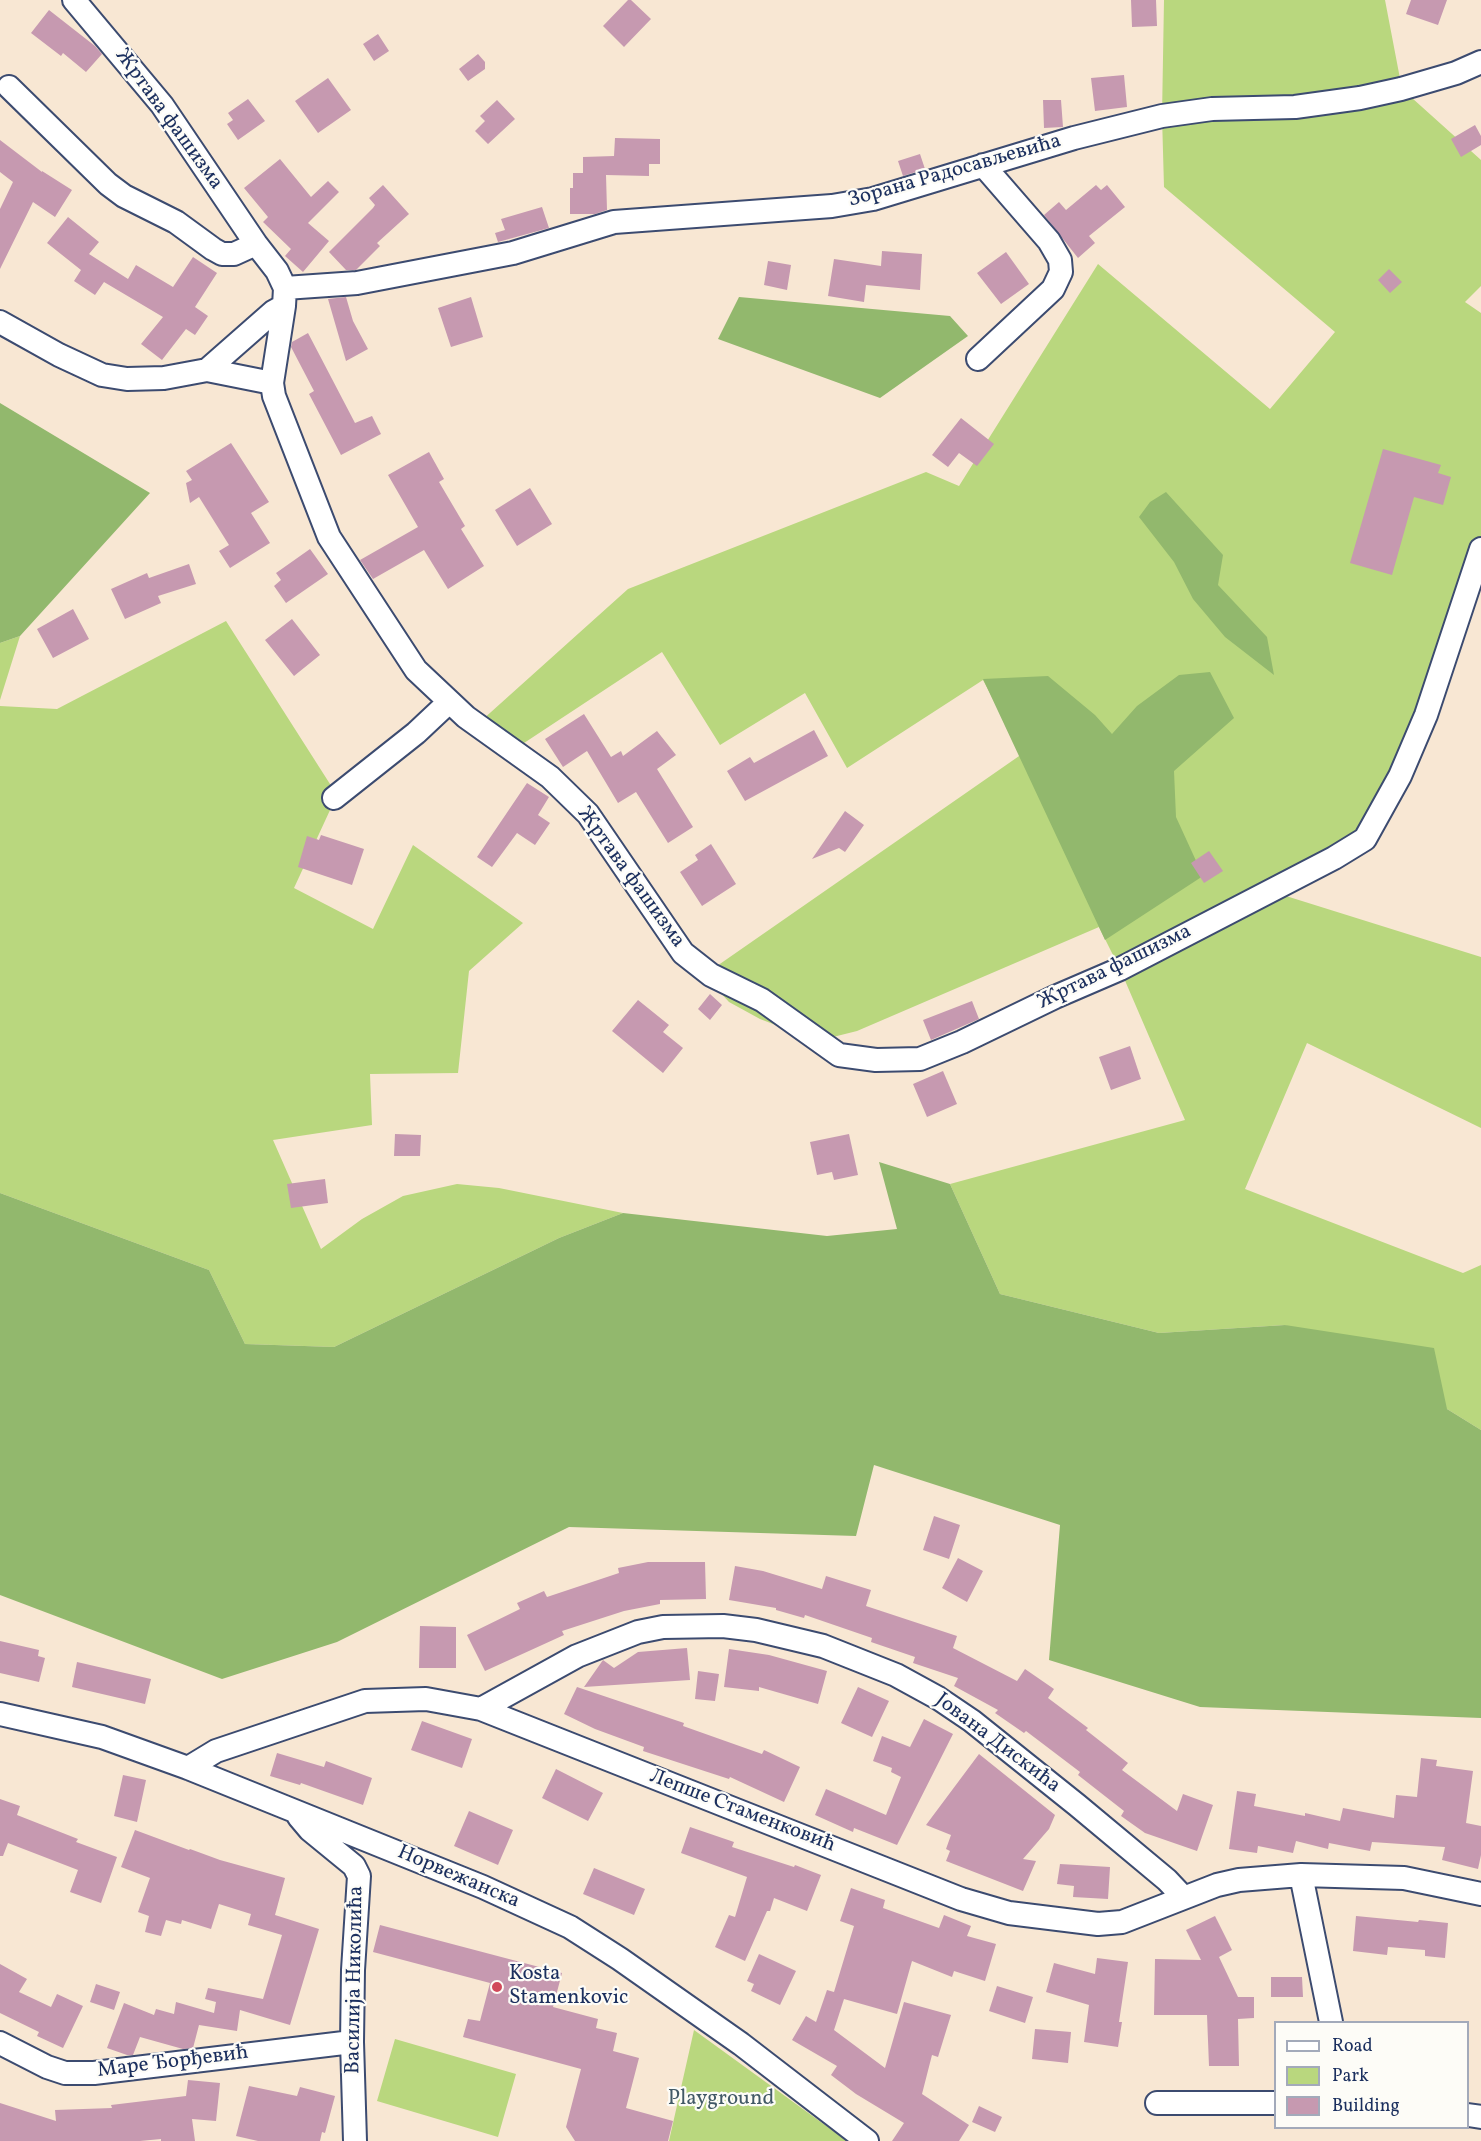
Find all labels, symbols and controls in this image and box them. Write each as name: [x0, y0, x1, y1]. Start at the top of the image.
street label: Жртава фашизма: [108, 45, 228, 195]
street label: Зорана Радосављевића: [846, 129, 1064, 215]
street label: Жртава фашизма: [570, 803, 690, 953]
street label: Жртава фашизма: [1034, 920, 1196, 1016]
street label: Јована Дискића: [929, 1689, 1065, 1799]
street label: Лепше Стаменковић: [645, 1765, 839, 1859]
street label: Норвежанска: [393, 1841, 523, 1915]
street label: Василија Николића: [342, 1886, 370, 2074]
place label: Kosta Stamenkovic: [509, 1962, 628, 2012]
marker: Kosta Stamenkovic: [490, 1980, 504, 1994]
legend: [1274, 2021, 1469, 2129]
text: Road: [1332, 2034, 1373, 2059]
street label: Маре Ђорђевић: [96, 2041, 250, 2085]
text: Park: [1332, 2064, 1369, 2089]
park label: Playground: [668, 2087, 774, 2113]
text: Building: [1332, 2094, 1400, 2119]

